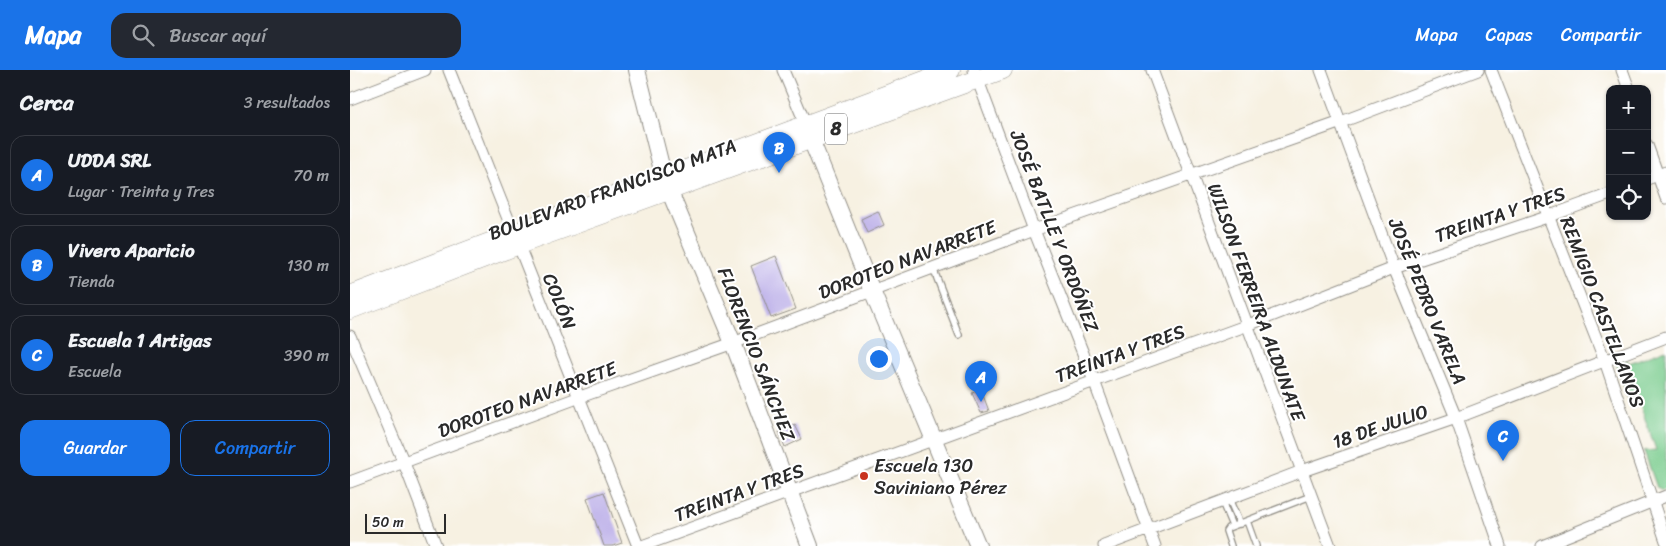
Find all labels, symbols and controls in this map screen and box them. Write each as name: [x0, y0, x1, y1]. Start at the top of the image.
search box: [111, 13, 461, 58]
text: Mapa: [25, 14, 81, 56]
text: Buscar aquí: [169, 19, 266, 52]
text: Mapa: [1415, 19, 1458, 51]
text: Capas: [1486, 19, 1533, 51]
text: Compartir: [1561, 19, 1641, 51]
icon: search: [129, 21, 157, 49]
text: Cerca: [20, 84, 74, 122]
map controls: [1606, 85, 1651, 220]
button: +: [1606, 85, 1651, 130]
text: 3 resultados: [244, 88, 330, 117]
road number: 8: [825, 114, 847, 144]
street label: JOSÉ BATLLE Y ORDÓÑEZ: [1000, 124, 1109, 338]
street label: BOULEVARD FRANCISCO MATA: [484, 129, 741, 250]
button: −: [1606, 130, 1651, 175]
pin: B: [763, 132, 795, 173]
text: UDDA SRL: [68, 144, 151, 177]
text: A: [32, 161, 42, 190]
text: 70 m: [293, 161, 329, 190]
button: locate: [1606, 175, 1651, 220]
text: Lugar · Treinta y Tres: [68, 177, 214, 206]
street label: TREINTA Y TRES: [1430, 177, 1570, 252]
street label: WILSON FERREIRA ALDUNATE: [1198, 179, 1315, 427]
street label: DOROTEO NAVARRETE: [814, 210, 1002, 309]
street label: JOSÉ PEDRO VARELA: [1379, 212, 1476, 390]
street label: REMIGIO CASTELLANOS: [1551, 212, 1654, 413]
text: Vivero Aparicio: [68, 234, 195, 267]
text: B: [32, 251, 42, 280]
text: 130 m: [287, 251, 329, 280]
street label: FLORENCIO SÁNCHEZ: [708, 262, 805, 447]
text: Tienda: [68, 267, 115, 296]
street label: COLÓN: [533, 268, 586, 335]
street label: TREINTA Y TRES: [1050, 315, 1190, 392]
text: Escuela 1 Artigas: [68, 324, 211, 357]
text: C: [32, 341, 42, 370]
text: 390 m: [284, 341, 329, 370]
your location: [866, 346, 892, 372]
street label: DOROTEO NAVARRETE: [433, 351, 622, 447]
text: Escuela: [68, 357, 122, 386]
pin: A: [965, 361, 997, 402]
street label: 18 DE JULIO: [1328, 395, 1433, 458]
button: Guardar: [20, 420, 170, 476]
button: Compartir: [180, 420, 330, 476]
pin: C: [1487, 420, 1519, 461]
place label: Escuela 130 Saviniano Pérez: [874, 449, 1008, 504]
street label: TREINTA Y TRES: [669, 454, 809, 531]
marker: Escuela 130 Saviniano Pérez: [858, 470, 870, 482]
text: 50 m: [372, 510, 404, 535]
scale bar: [365, 511, 446, 534]

